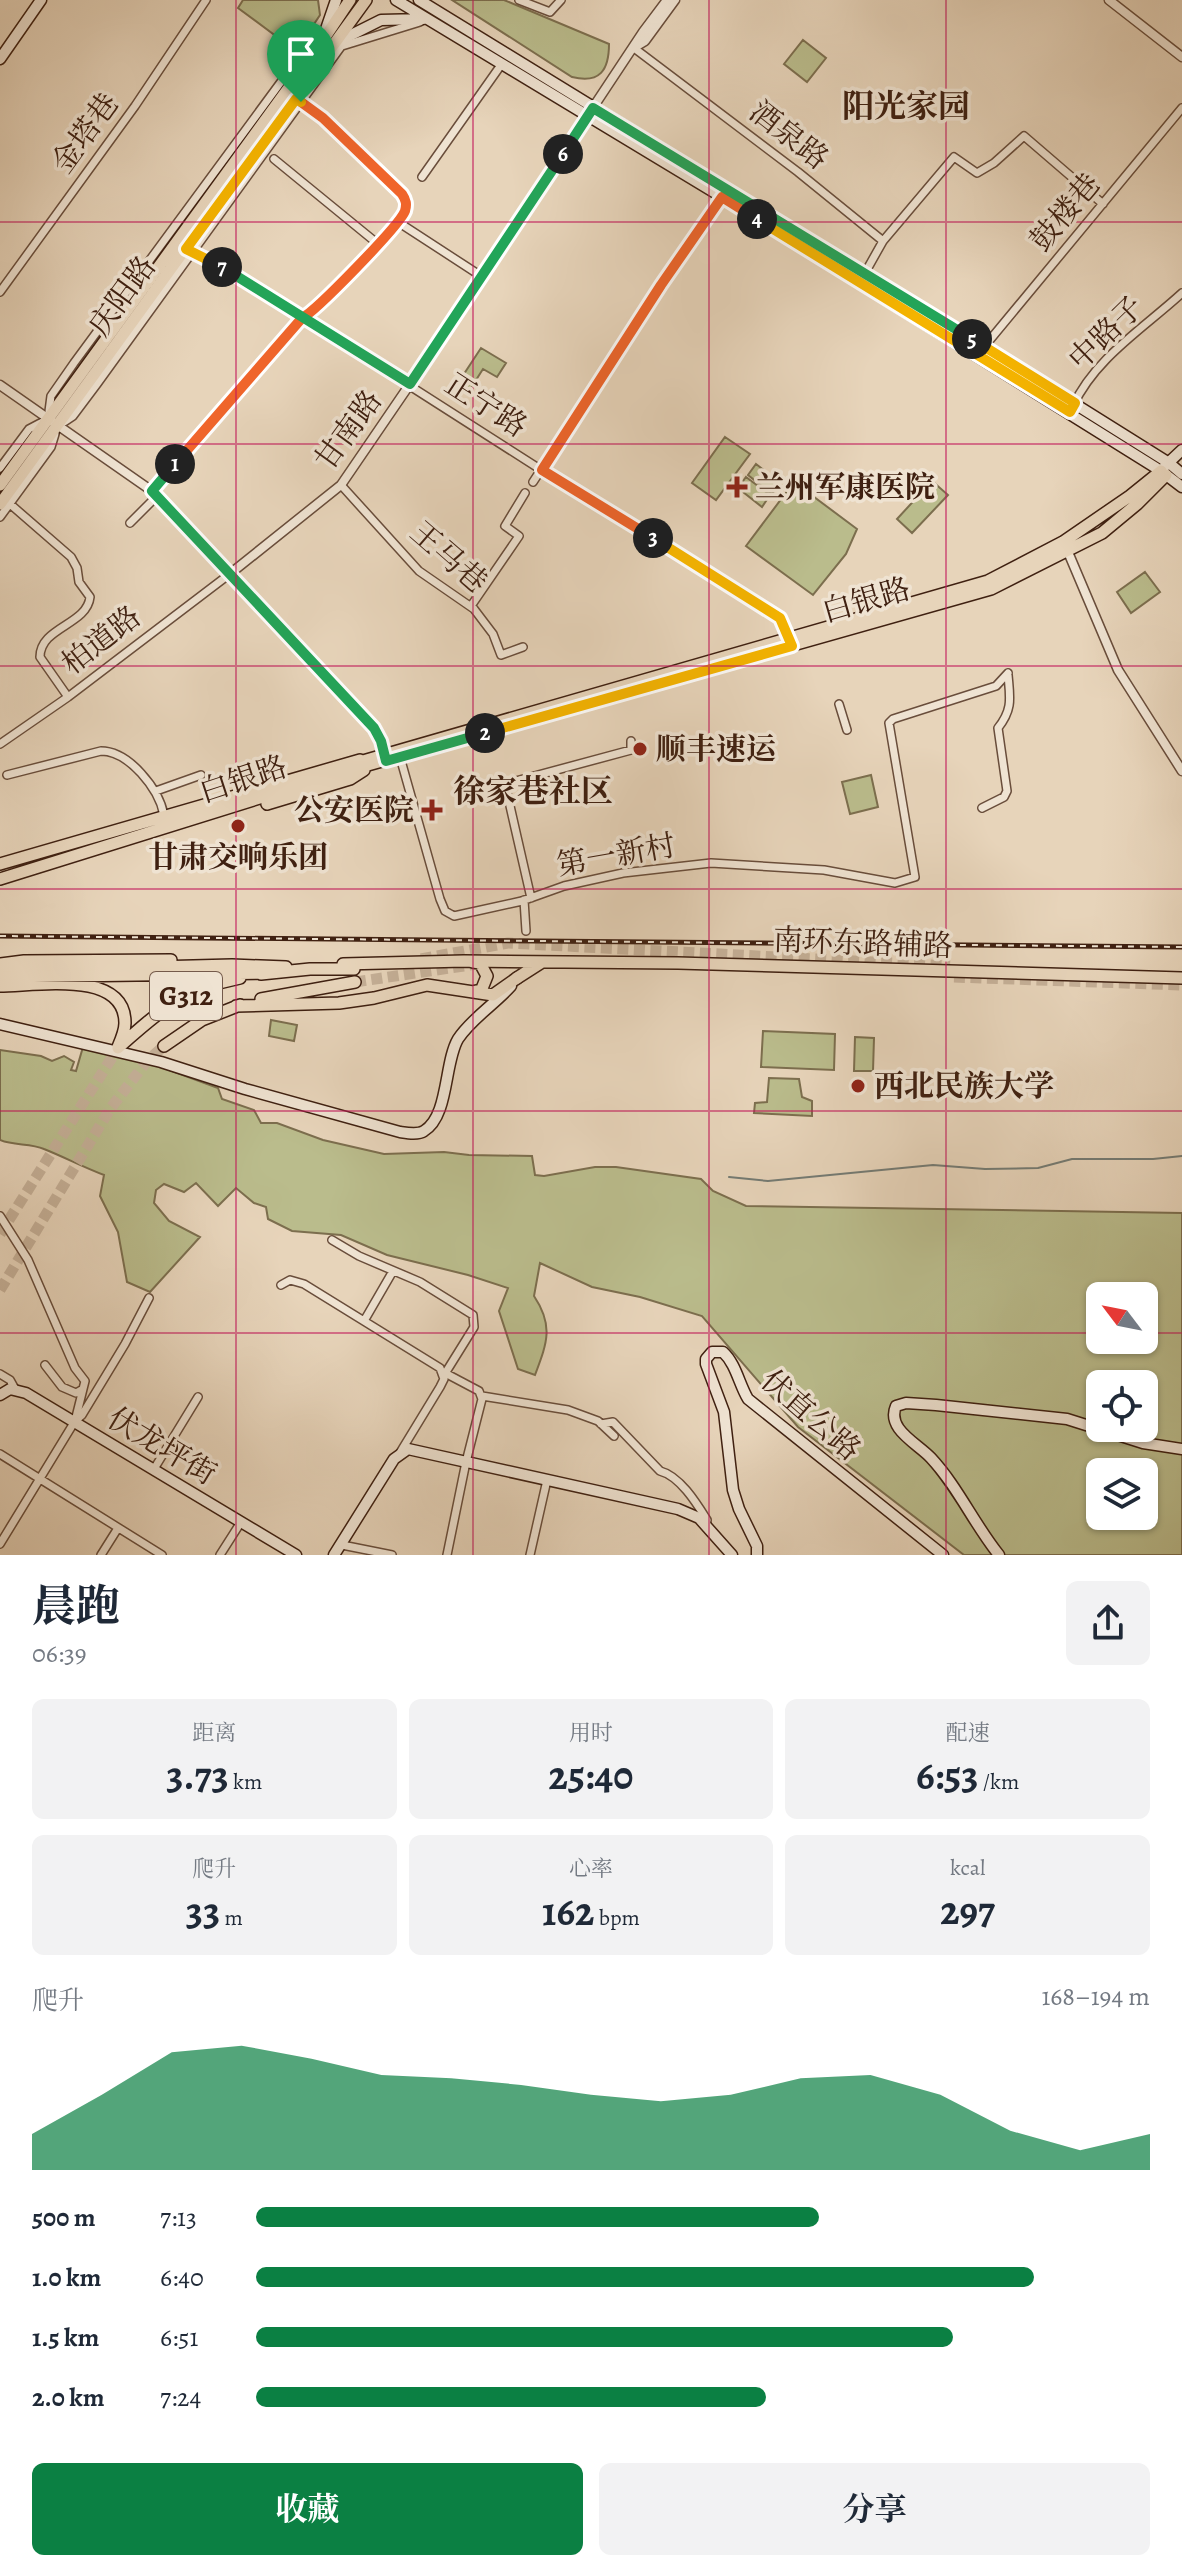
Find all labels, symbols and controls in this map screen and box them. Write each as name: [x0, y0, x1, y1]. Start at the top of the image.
pin: [267, 20, 335, 102]
icon: arrive: [279, 32, 323, 76]
district label: 阳光家园: [842, 84, 970, 128]
street label: 金塔巷: [42, 85, 128, 181]
street label: 酒泉路: [741, 92, 837, 178]
pin: 6: [543, 134, 583, 174]
text: 6: [558, 139, 568, 169]
street label: 鼓楼巷: [1021, 165, 1109, 259]
pin: 4: [737, 199, 777, 239]
text: 4: [752, 204, 762, 234]
pin: 7: [202, 247, 242, 287]
street label: 庆阳路: [79, 248, 165, 344]
text: 7: [217, 252, 227, 282]
street label: 中路子: [1060, 287, 1152, 379]
pin: 5: [952, 319, 992, 359]
text: 5: [967, 324, 977, 354]
street label: 正宁路: [437, 364, 535, 446]
street label: 甘南路: [305, 382, 391, 478]
pin: 1: [155, 444, 195, 484]
text: 1: [171, 449, 179, 479]
place label: 兰州军康医院: [755, 467, 935, 507]
marker: 兰州军康医院: [726, 476, 748, 498]
street label: 王马巷: [402, 512, 496, 602]
pin: 3: [633, 518, 673, 558]
text: 3: [648, 523, 658, 553]
street label: 白银路: [817, 568, 915, 632]
street label: 柏道路: [53, 597, 149, 683]
pin: 2: [465, 713, 505, 753]
text: 2: [480, 718, 490, 748]
place label: 顺丰速运: [656, 729, 776, 769]
marker: 顺丰速运: [631, 740, 649, 758]
street label: 白银路: [194, 746, 292, 812]
district label: 徐家巷社区: [453, 769, 613, 813]
place label: 公安医院: [294, 790, 414, 830]
marker: 公安医院: [421, 799, 443, 821]
marker: 甘肃交响乐团: [229, 817, 247, 835]
street label: 第一新村: [553, 825, 679, 885]
place label: 甘肃交响乐团: [148, 837, 328, 877]
street label: 南环东路辅路: [772, 920, 954, 966]
road number: G312: [150, 972, 222, 1020]
place label: 西北民族大学: [874, 1066, 1054, 1106]
marker: 西北民族大学: [849, 1077, 867, 1095]
north arrow: [1086, 1282, 1158, 1354]
map controls: [1086, 1282, 1158, 1530]
street label: 伏直公路: [753, 1361, 869, 1469]
button: locate: [1086, 1370, 1158, 1442]
street label: 伏龙坪街: [100, 1398, 224, 1494]
button: layers: [1086, 1458, 1158, 1530]
text: 晨跑: [32, 1576, 120, 1636]
button: share: [1066, 1581, 1150, 1665]
text: 06:39: [32, 1636, 87, 1671]
text: 距离: [192, 1718, 236, 1748]
text: 用时: [569, 1718, 613, 1748]
text: 配速: [946, 1718, 990, 1748]
text: 3.73: [166, 1748, 229, 1803]
text: 25:40: [549, 1748, 633, 1803]
text: 6:53: [916, 1748, 978, 1803]
text: km: [229, 1767, 262, 1797]
text: /km: [978, 1767, 1019, 1797]
text: kcal: [950, 1853, 985, 1883]
text: 爬升: [192, 1854, 236, 1884]
text: 心率: [569, 1854, 613, 1884]
text: 297: [940, 1883, 995, 1938]
text: 33: [186, 1884, 220, 1939]
text: 162: [542, 1884, 594, 1939]
text: m: [220, 1903, 243, 1933]
text: bpm: [594, 1903, 640, 1933]
text: 168–194 m: [1041, 1979, 1150, 2014]
text: 爬升: [32, 1983, 84, 2018]
text: 500 m: [32, 2200, 96, 2235]
text: 7:13: [160, 2200, 197, 2235]
text: 1.0 km: [32, 2260, 101, 2295]
text: 6:40: [160, 2260, 204, 2295]
text: 1.5 km: [32, 2320, 99, 2355]
text: 6:51: [160, 2320, 198, 2355]
text: 2.0 km: [32, 2380, 105, 2415]
text: 7:24: [160, 2380, 201, 2415]
button: 收藏: [32, 2463, 583, 2555]
button: 分享: [599, 2463, 1150, 2555]

